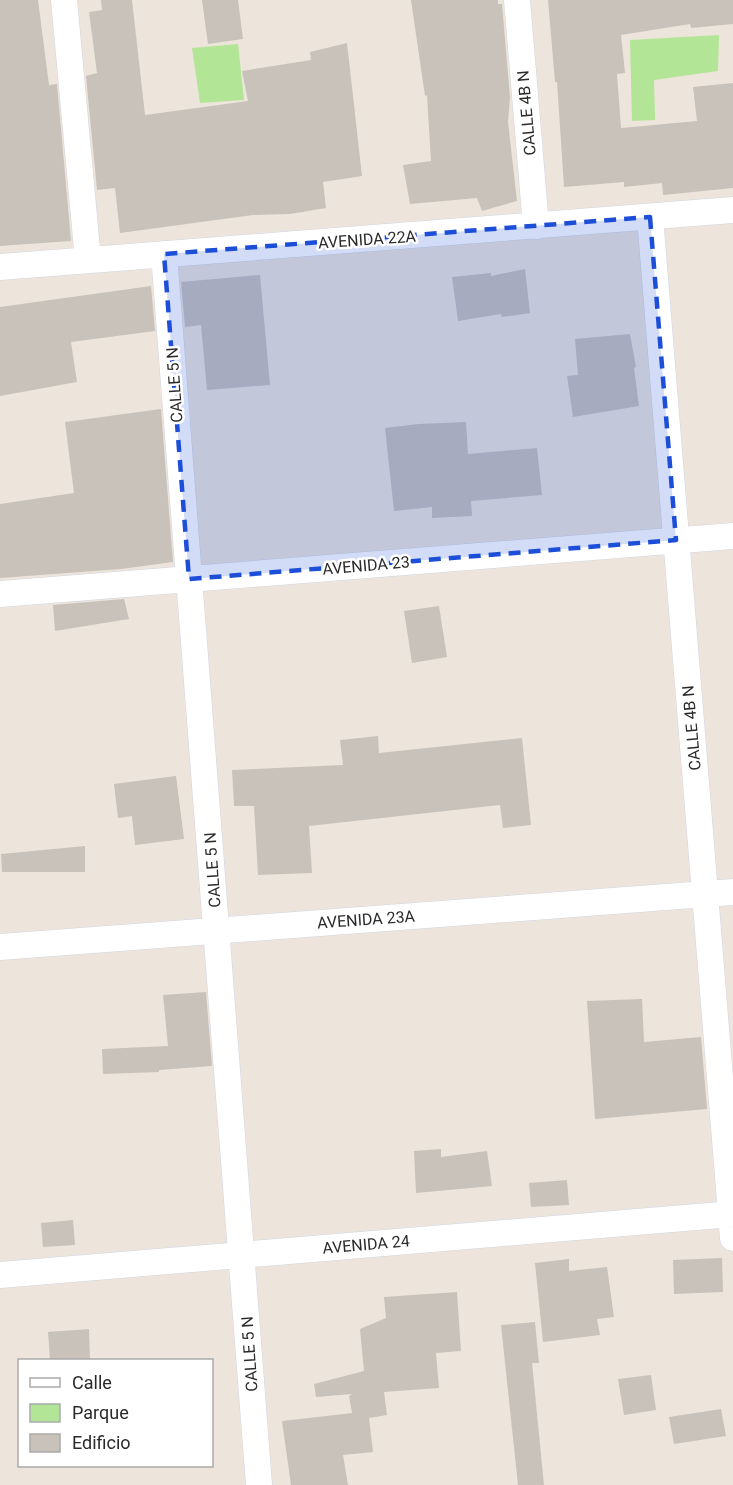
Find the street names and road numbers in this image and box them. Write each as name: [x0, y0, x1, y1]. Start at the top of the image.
street label: CALLE 4B N: [513, 70, 540, 156]
street label: AVENIDA 22A: [318, 227, 417, 252]
street label: CALLE 5 N: [162, 347, 187, 423]
street label: AVENIDA 23: [322, 552, 410, 579]
street label: CALLE 4B N: [678, 685, 705, 771]
street label: CALLE 5 N: [200, 832, 225, 908]
street label: AVENIDA 23A: [317, 907, 416, 932]
street label: AVENIDA 24: [322, 1231, 410, 1258]
street label: CALLE 5 N: [237, 1316, 262, 1392]

